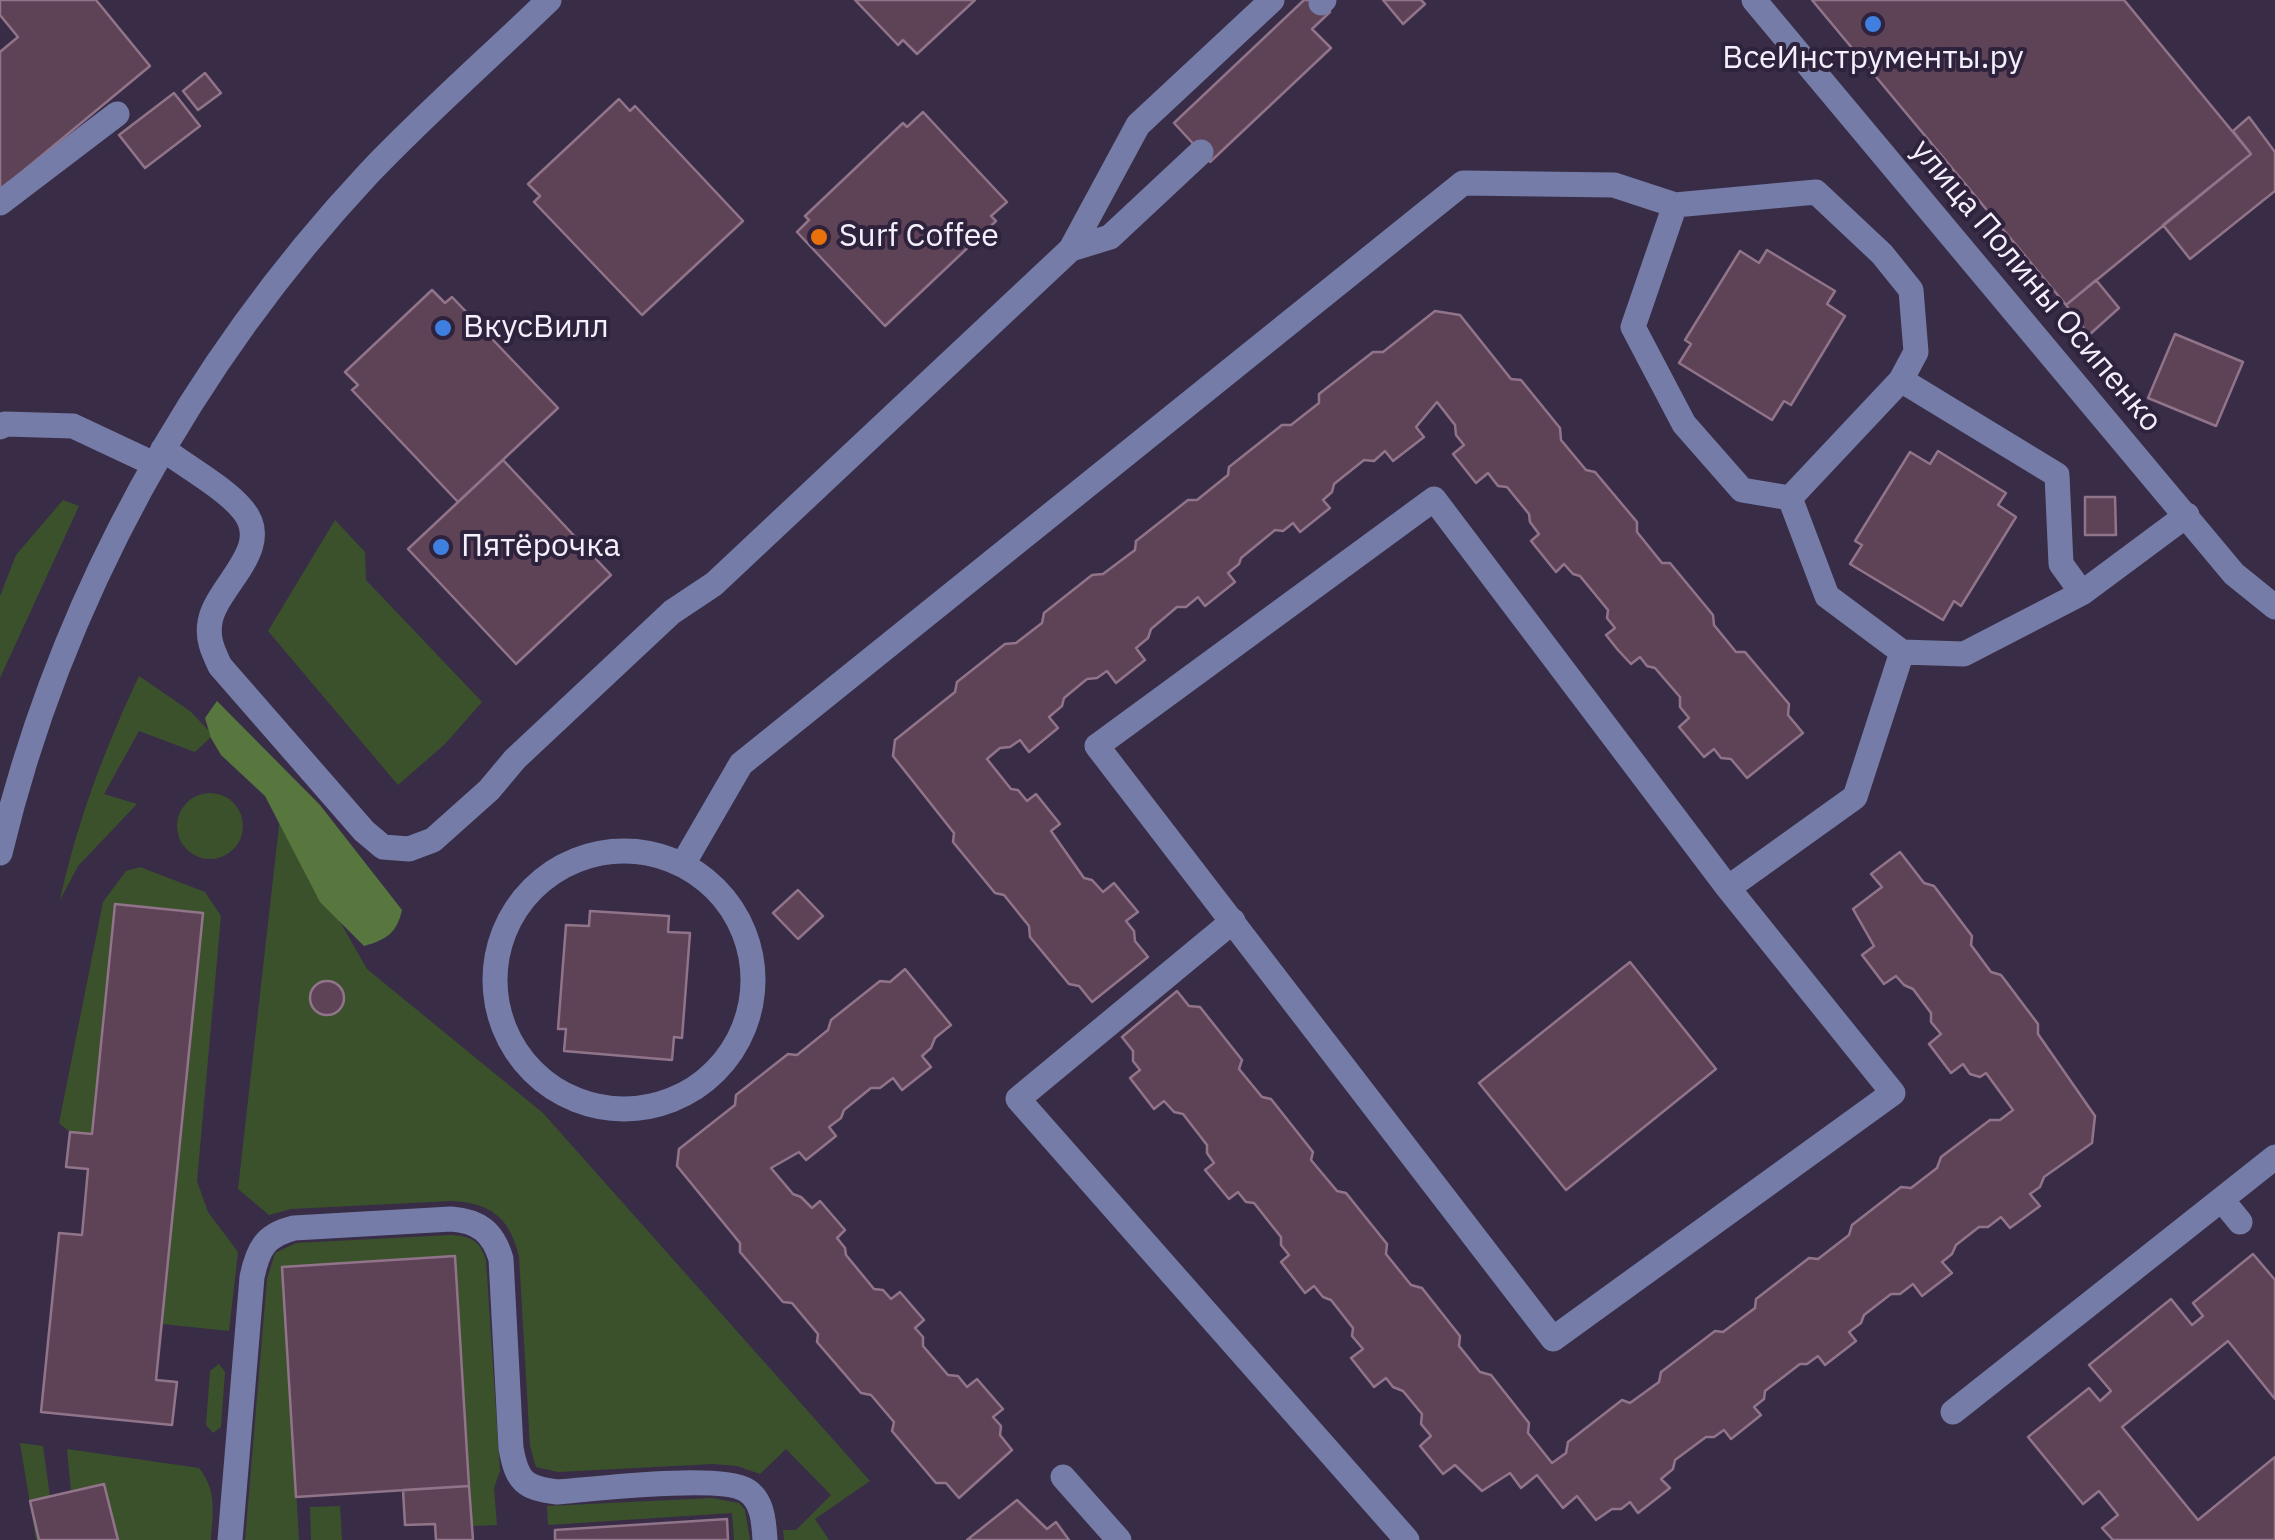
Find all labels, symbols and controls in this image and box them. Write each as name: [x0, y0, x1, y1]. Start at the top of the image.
marker: ВсеИнструменты.ру: [1862, 13, 1884, 35]
place label: ВсеИнструменты.ру: [1722, 40, 2024, 78]
street label: улица Полины Осипенко: [1902, 132, 2170, 440]
place label: Surf Coffee: [839, 218, 999, 256]
marker: Surf Coffee: [808, 226, 830, 248]
place label: ВкусВилл: [463, 309, 609, 347]
marker: ВкусВилл: [432, 317, 454, 339]
place label: Пятёрочка: [461, 528, 621, 566]
marker: Пятёрочка: [430, 536, 452, 558]

